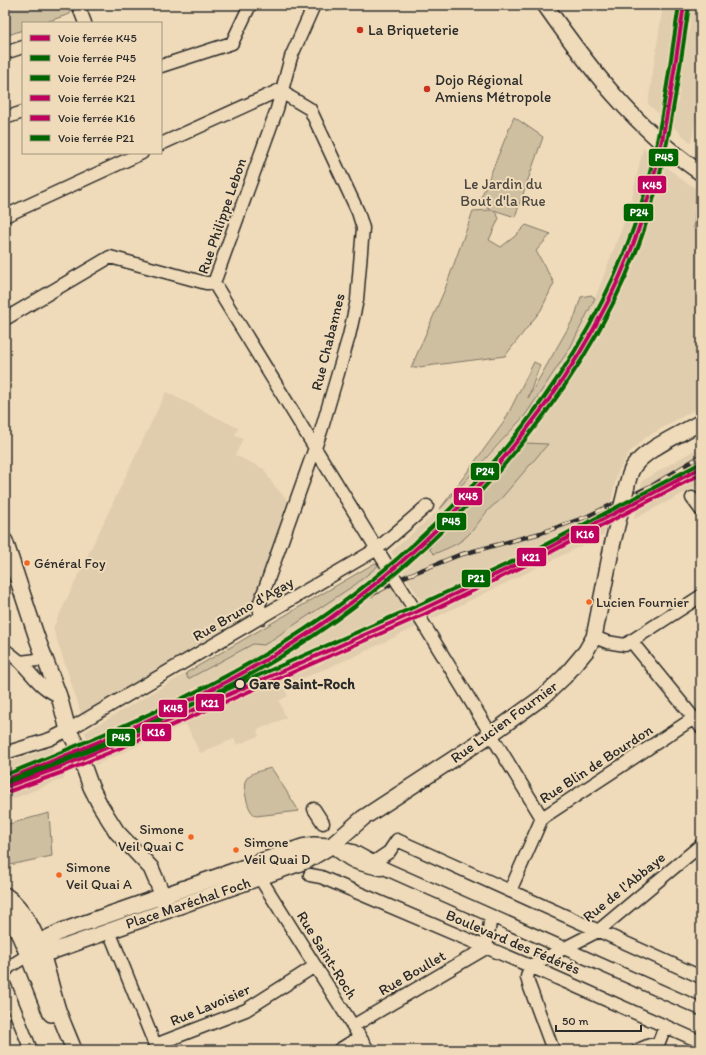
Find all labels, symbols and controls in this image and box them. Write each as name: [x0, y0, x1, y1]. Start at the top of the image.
place label: La Briqueterie: [368, 21, 459, 39]
legend: [22, 22, 162, 154]
marker: La Briqueterie: [355, 25, 365, 35]
text: Voie ferrée K45: [58, 31, 137, 45]
text: Voie ferrée P45: [58, 51, 136, 65]
text: Voie ferrée P24: [58, 71, 136, 85]
place label: Dojo Régional Amiens Métropole: [435, 71, 551, 106]
marker: Dojo Régional Amiens Métropole: [422, 84, 432, 94]
text: Voie ferrée K21: [58, 91, 136, 105]
text: Voie ferrée K16: [58, 111, 135, 125]
text: Voie ferrée P21: [58, 131, 135, 145]
line badge: P45: [648, 148, 679, 167]
text: P45: [655, 151, 674, 164]
street label: Rue Philippe Lebon: [194, 155, 250, 276]
park label: Le Jardin du Bout d'la Rue: [460, 175, 546, 210]
line badge: K45: [637, 175, 667, 194]
text: K45: [642, 179, 662, 192]
line badge: P24: [623, 203, 654, 222]
text: P24: [630, 206, 649, 219]
street label: Rue Chabannes: [307, 291, 349, 393]
line badge: P24: [470, 462, 500, 481]
text: P24: [476, 465, 495, 478]
line badge: K45: [453, 487, 483, 506]
text: K45: [458, 490, 478, 503]
line badge: P45: [436, 512, 467, 531]
text: P45: [442, 515, 461, 528]
line badge: K16: [570, 525, 600, 544]
text: K16: [576, 528, 594, 541]
line badge: K21: [516, 547, 547, 567]
text: K21: [522, 551, 541, 564]
place label: Général Foy: [34, 555, 106, 572]
marker: Général Foy: [22, 558, 32, 568]
line badge: P21: [461, 569, 491, 588]
text: P21: [467, 572, 485, 585]
street label: Rue Bruno d'Agay: [189, 573, 297, 645]
place label: Lucien Fournier: [596, 594, 689, 611]
marker: Lucien Fournier: [584, 597, 594, 607]
place label: Gare Saint-Roch: [249, 675, 355, 693]
street label: Rue Lucien Fournier: [447, 677, 561, 767]
marker: Gare Saint-Roch: [234, 678, 246, 690]
line badge: K21: [195, 693, 225, 712]
text: K21: [201, 697, 220, 710]
line badge: K45: [158, 699, 188, 718]
text: K45: [163, 702, 183, 715]
street label: Rue Blin de Bourdon: [536, 720, 656, 807]
line badge: K16: [141, 723, 172, 742]
text: K16: [147, 726, 165, 739]
line badge: P45: [106, 728, 136, 747]
text: P45: [112, 731, 131, 744]
place label: Simone Veil Quai C: [118, 821, 184, 855]
marker: Simone Veil Quai C: [186, 832, 196, 842]
place label: Simone Veil Quai D: [244, 834, 310, 868]
marker: Simone Veil Quai D: [231, 845, 241, 855]
street label: Rue de l'Abbaye: [579, 848, 669, 926]
place label: Simone Veil Quai A: [66, 859, 132, 893]
marker: Simone Veil Quai A: [54, 870, 64, 880]
street label: Place Maréchal Foch: [123, 873, 253, 933]
street label: Boulevard des Fédérés: [443, 906, 583, 979]
street label: Rue Saint-Roch: [293, 908, 361, 1002]
street label: Rue Boullet: [375, 946, 449, 999]
street label: Rue Lavoisier: [167, 980, 253, 1030]
scale bar: [556, 1007, 641, 1033]
text: 50 m: [562, 1014, 588, 1028]

